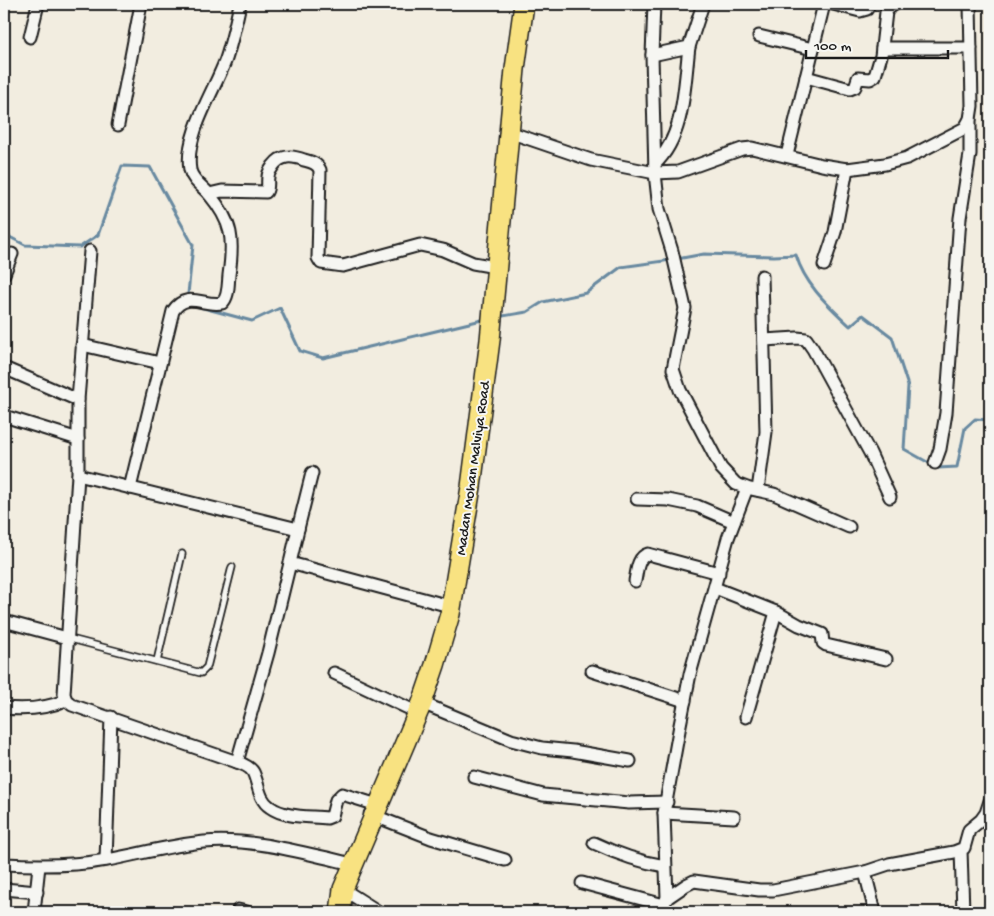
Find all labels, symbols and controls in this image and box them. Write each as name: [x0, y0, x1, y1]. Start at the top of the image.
scale bar: [806, 28, 949, 60]
text: 100 m: [813, 38, 852, 56]
street label: Madan Mohan Malviya Road: [453, 379, 495, 557]

